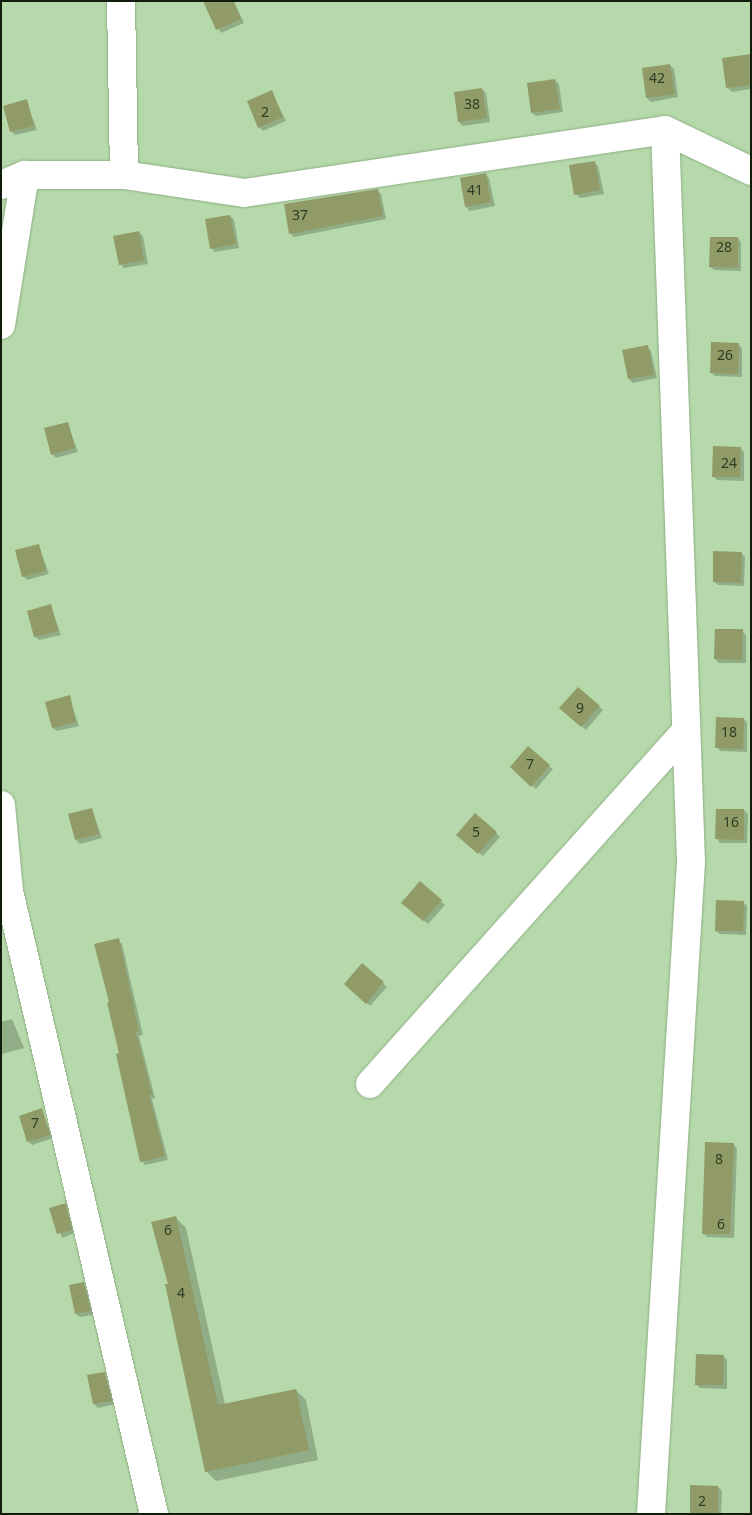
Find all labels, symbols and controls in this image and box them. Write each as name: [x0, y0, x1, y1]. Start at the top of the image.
house number: 42: [649, 70, 665, 86]
house number: 38: [464, 96, 480, 112]
house number: 2: [261, 104, 269, 120]
house number: 41: [467, 182, 483, 198]
house number: 37: [292, 207, 308, 223]
house number: 28: [716, 239, 732, 255]
house number: 26: [717, 347, 733, 363]
house number: 24: [721, 455, 737, 471]
house number: 9: [576, 700, 584, 716]
house number: 18: [721, 724, 737, 740]
house number: 7: [526, 756, 534, 772]
house number: 16: [723, 814, 739, 830]
house number: 5: [472, 824, 480, 840]
house number: 7: [31, 1115, 39, 1131]
house number: 8: [715, 1151, 723, 1167]
house number: 6: [717, 1216, 725, 1232]
house number: 6: [164, 1222, 172, 1238]
house number: 4: [177, 1285, 185, 1301]
house number: 2: [698, 1493, 706, 1509]

